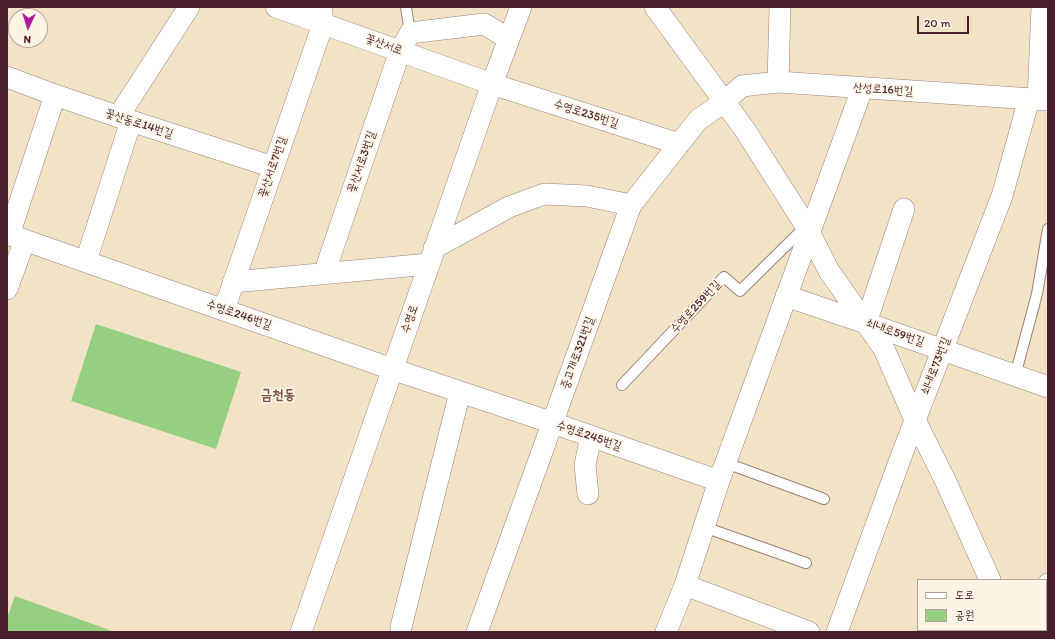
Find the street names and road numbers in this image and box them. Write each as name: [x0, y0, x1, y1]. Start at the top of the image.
street label: 꽃산서로: [363, 32, 405, 58]
street label: 산성로16번길: [852, 81, 914, 99]
street label: 수영로235번길: [552, 97, 620, 131]
street label: 꽃산동로14번길: [103, 106, 175, 142]
street label: 꽃산서로3번길: [345, 129, 379, 195]
street label: 꽃산서로7번길: [256, 134, 290, 200]
street label: 수영로259번길: [668, 278, 724, 336]
street label: 수영로246번길: [204, 297, 274, 333]
street label: 수영로: [398, 303, 422, 335]
street label: 중고개로321번길: [558, 315, 598, 391]
street label: 쇠내로59번길: [864, 316, 926, 350]
street label: 쇠내로73번길: [918, 335, 954, 397]
street label: 수영로245번길: [554, 418, 624, 454]

